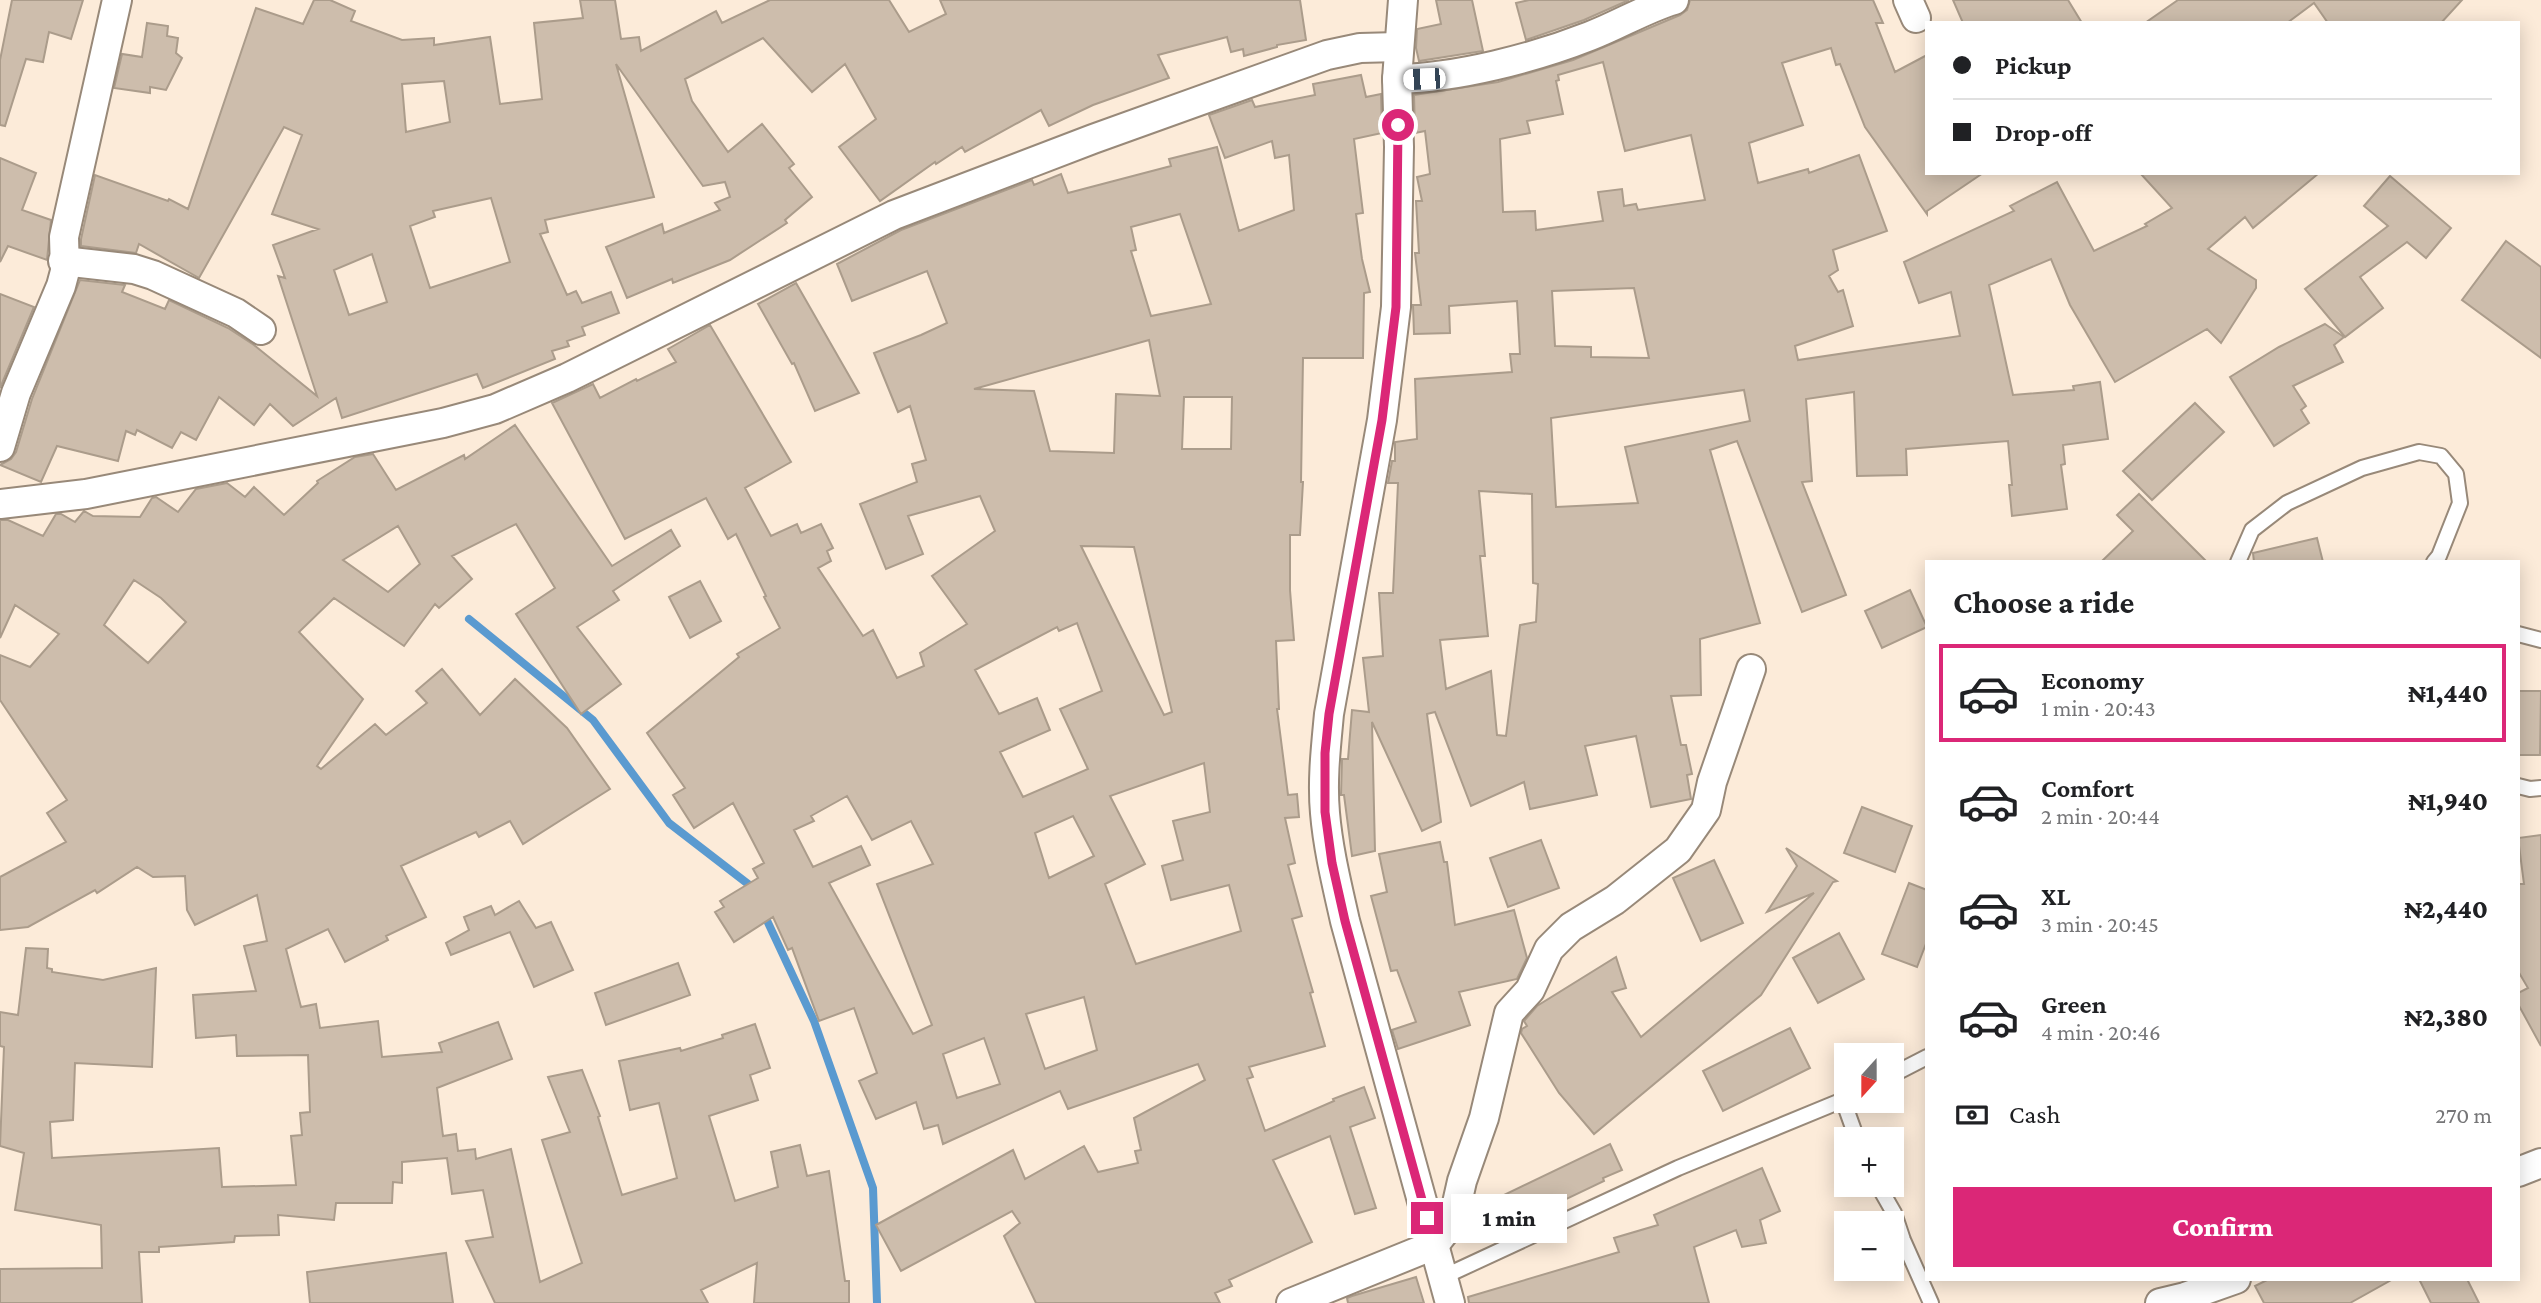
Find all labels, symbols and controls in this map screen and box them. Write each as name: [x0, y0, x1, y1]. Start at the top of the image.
text: Pickup: [1995, 51, 2072, 80]
car: [1403, 68, 1446, 90]
route start: [1382, 109, 1414, 141]
text: Drop-off: [1995, 118, 2092, 147]
text: Choose a ride: [1953, 584, 2134, 620]
icon: car: [1957, 662, 2020, 725]
text: Economy: [2041, 666, 2144, 695]
text: ₦1,440: [2408, 679, 2488, 708]
text: 1 min · 20:43: [2041, 695, 2156, 721]
icon: car: [1957, 770, 2020, 833]
text: Comfort: [2041, 774, 2134, 803]
text: ₦1,940: [2408, 787, 2488, 816]
text: 2 min · 20:44: [2041, 803, 2160, 829]
icon: car: [1957, 878, 2020, 941]
text: XL: [2041, 882, 2070, 911]
text: ₦2,440: [2404, 895, 2488, 924]
text: 3 min · 20:45: [2041, 911, 2159, 937]
icon: car: [1957, 986, 2020, 1049]
text: Green: [2041, 990, 2107, 1019]
text: ₦2,380: [2404, 1003, 2488, 1032]
text: 4 min · 20:46: [2041, 1019, 2161, 1045]
north arrow: [1834, 1043, 1904, 1113]
map controls: [1834, 1043, 1904, 1281]
icon: cash: [1953, 1096, 1991, 1134]
text: Cash: [2009, 1100, 2060, 1129]
text: 270 m: [2435, 1102, 2492, 1128]
button: +: [1834, 1127, 1904, 1197]
button: Confirm: [1953, 1187, 2492, 1267]
callout: 1 min: [1452, 1194, 1567, 1242]
route end: [1411, 1202, 1443, 1234]
text: 1 min: [1482, 1205, 1536, 1231]
button: −: [1834, 1211, 1904, 1281]

